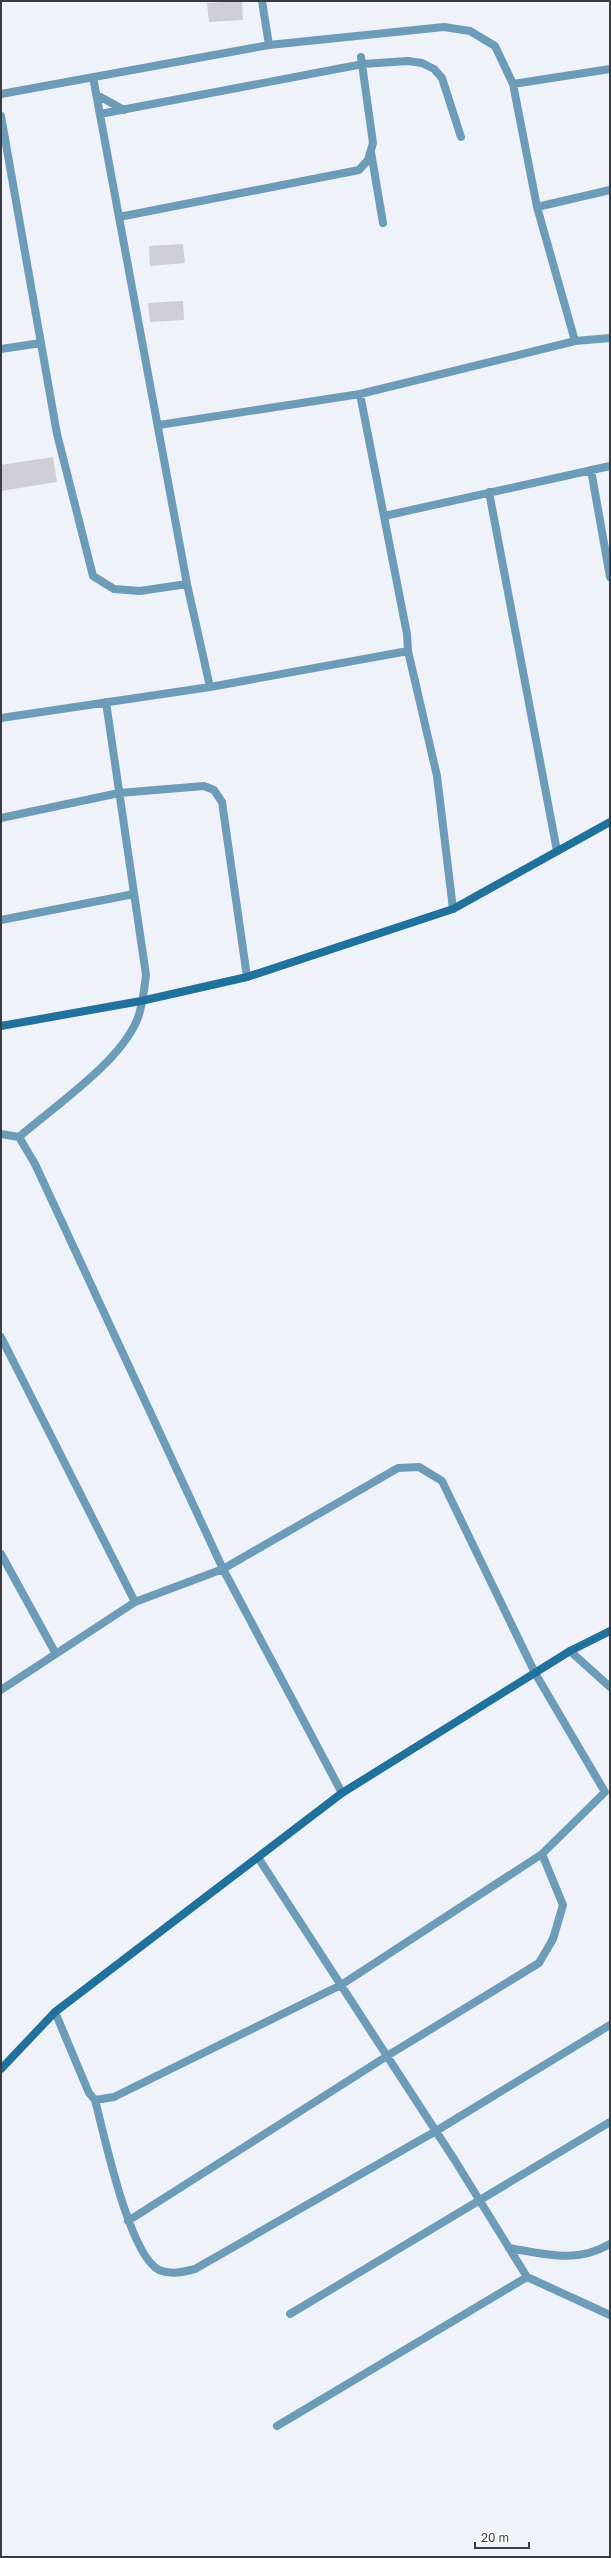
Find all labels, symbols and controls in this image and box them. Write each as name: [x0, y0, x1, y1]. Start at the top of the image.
scale bar: [475, 2524, 529, 2550]
text: 20 m: [481, 2530, 509, 2545]

